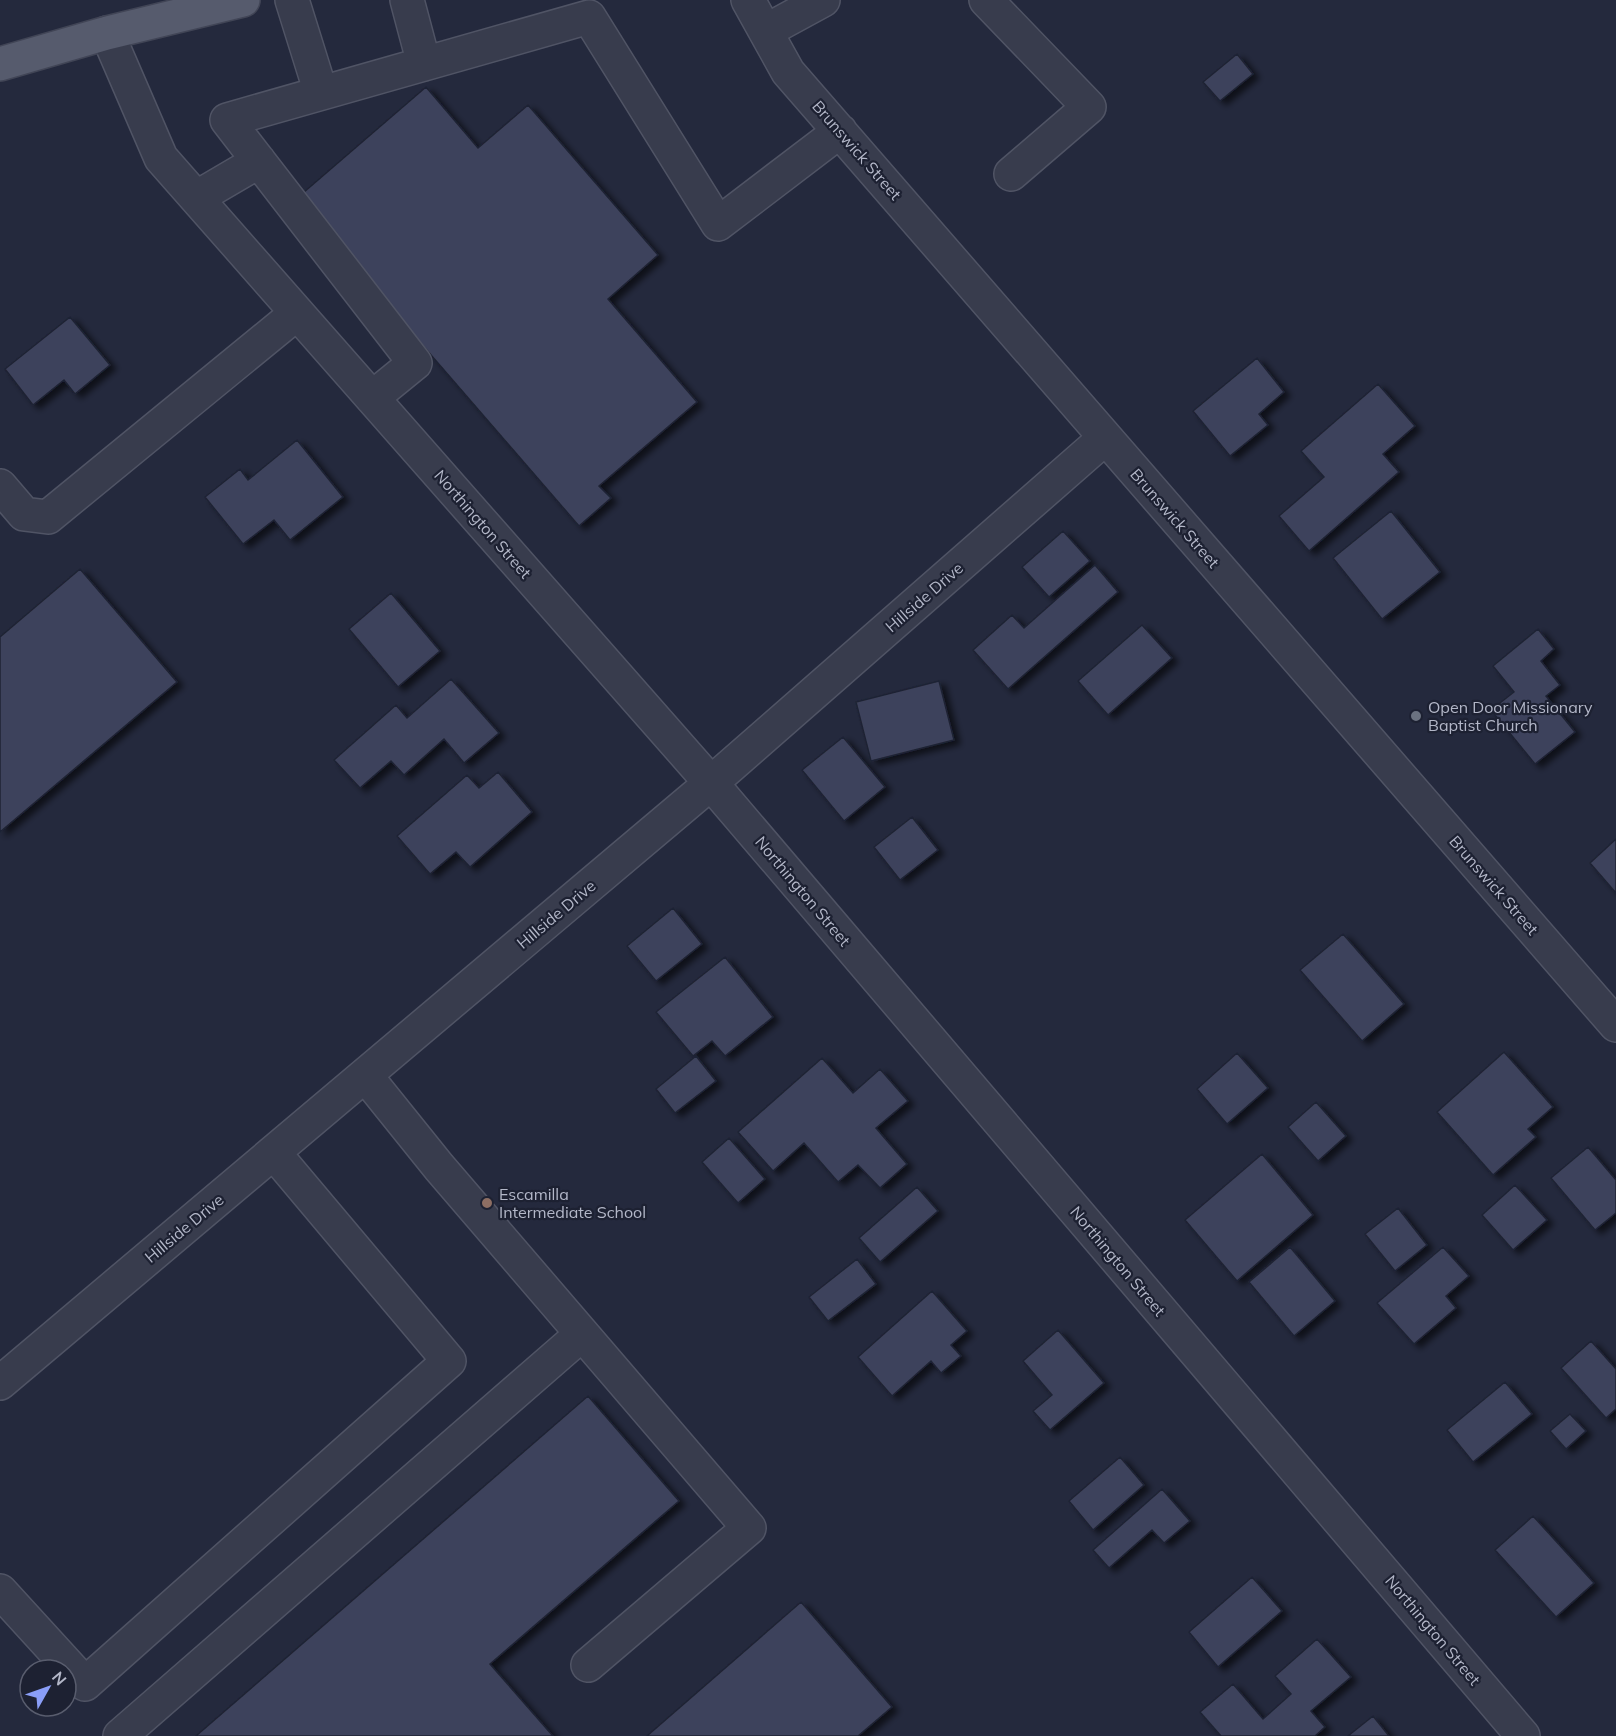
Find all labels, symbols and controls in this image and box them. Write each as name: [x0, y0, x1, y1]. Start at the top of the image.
street label: Brunswick Street: [808, 96, 906, 204]
street label: Brunswick Street: [1126, 464, 1224, 572]
street label: Northington Street: [430, 466, 536, 583]
street label: Hillside Drive: [881, 558, 967, 636]
place label: Open Door Missionary Baptist Church: [1428, 697, 1593, 735]
marker: Open Door Missionary Baptist Church: [1409, 709, 1423, 723]
street label: Brunswick Street: [1445, 831, 1543, 939]
street label: Northington Street: [751, 832, 855, 950]
street label: Hillside Drive: [513, 875, 599, 953]
place label: Escamilla Intermediate School: [499, 1184, 646, 1222]
street label: Hillside Drive: [141, 1189, 227, 1267]
marker: Escamilla Intermediate School: [480, 1196, 494, 1210]
street label: Northington Street: [1066, 1202, 1170, 1320]
street label: Northington Street: [1381, 1571, 1485, 1689]
north arrow: [18, 1658, 78, 1718]
text: N: [48, 1667, 71, 1689]

